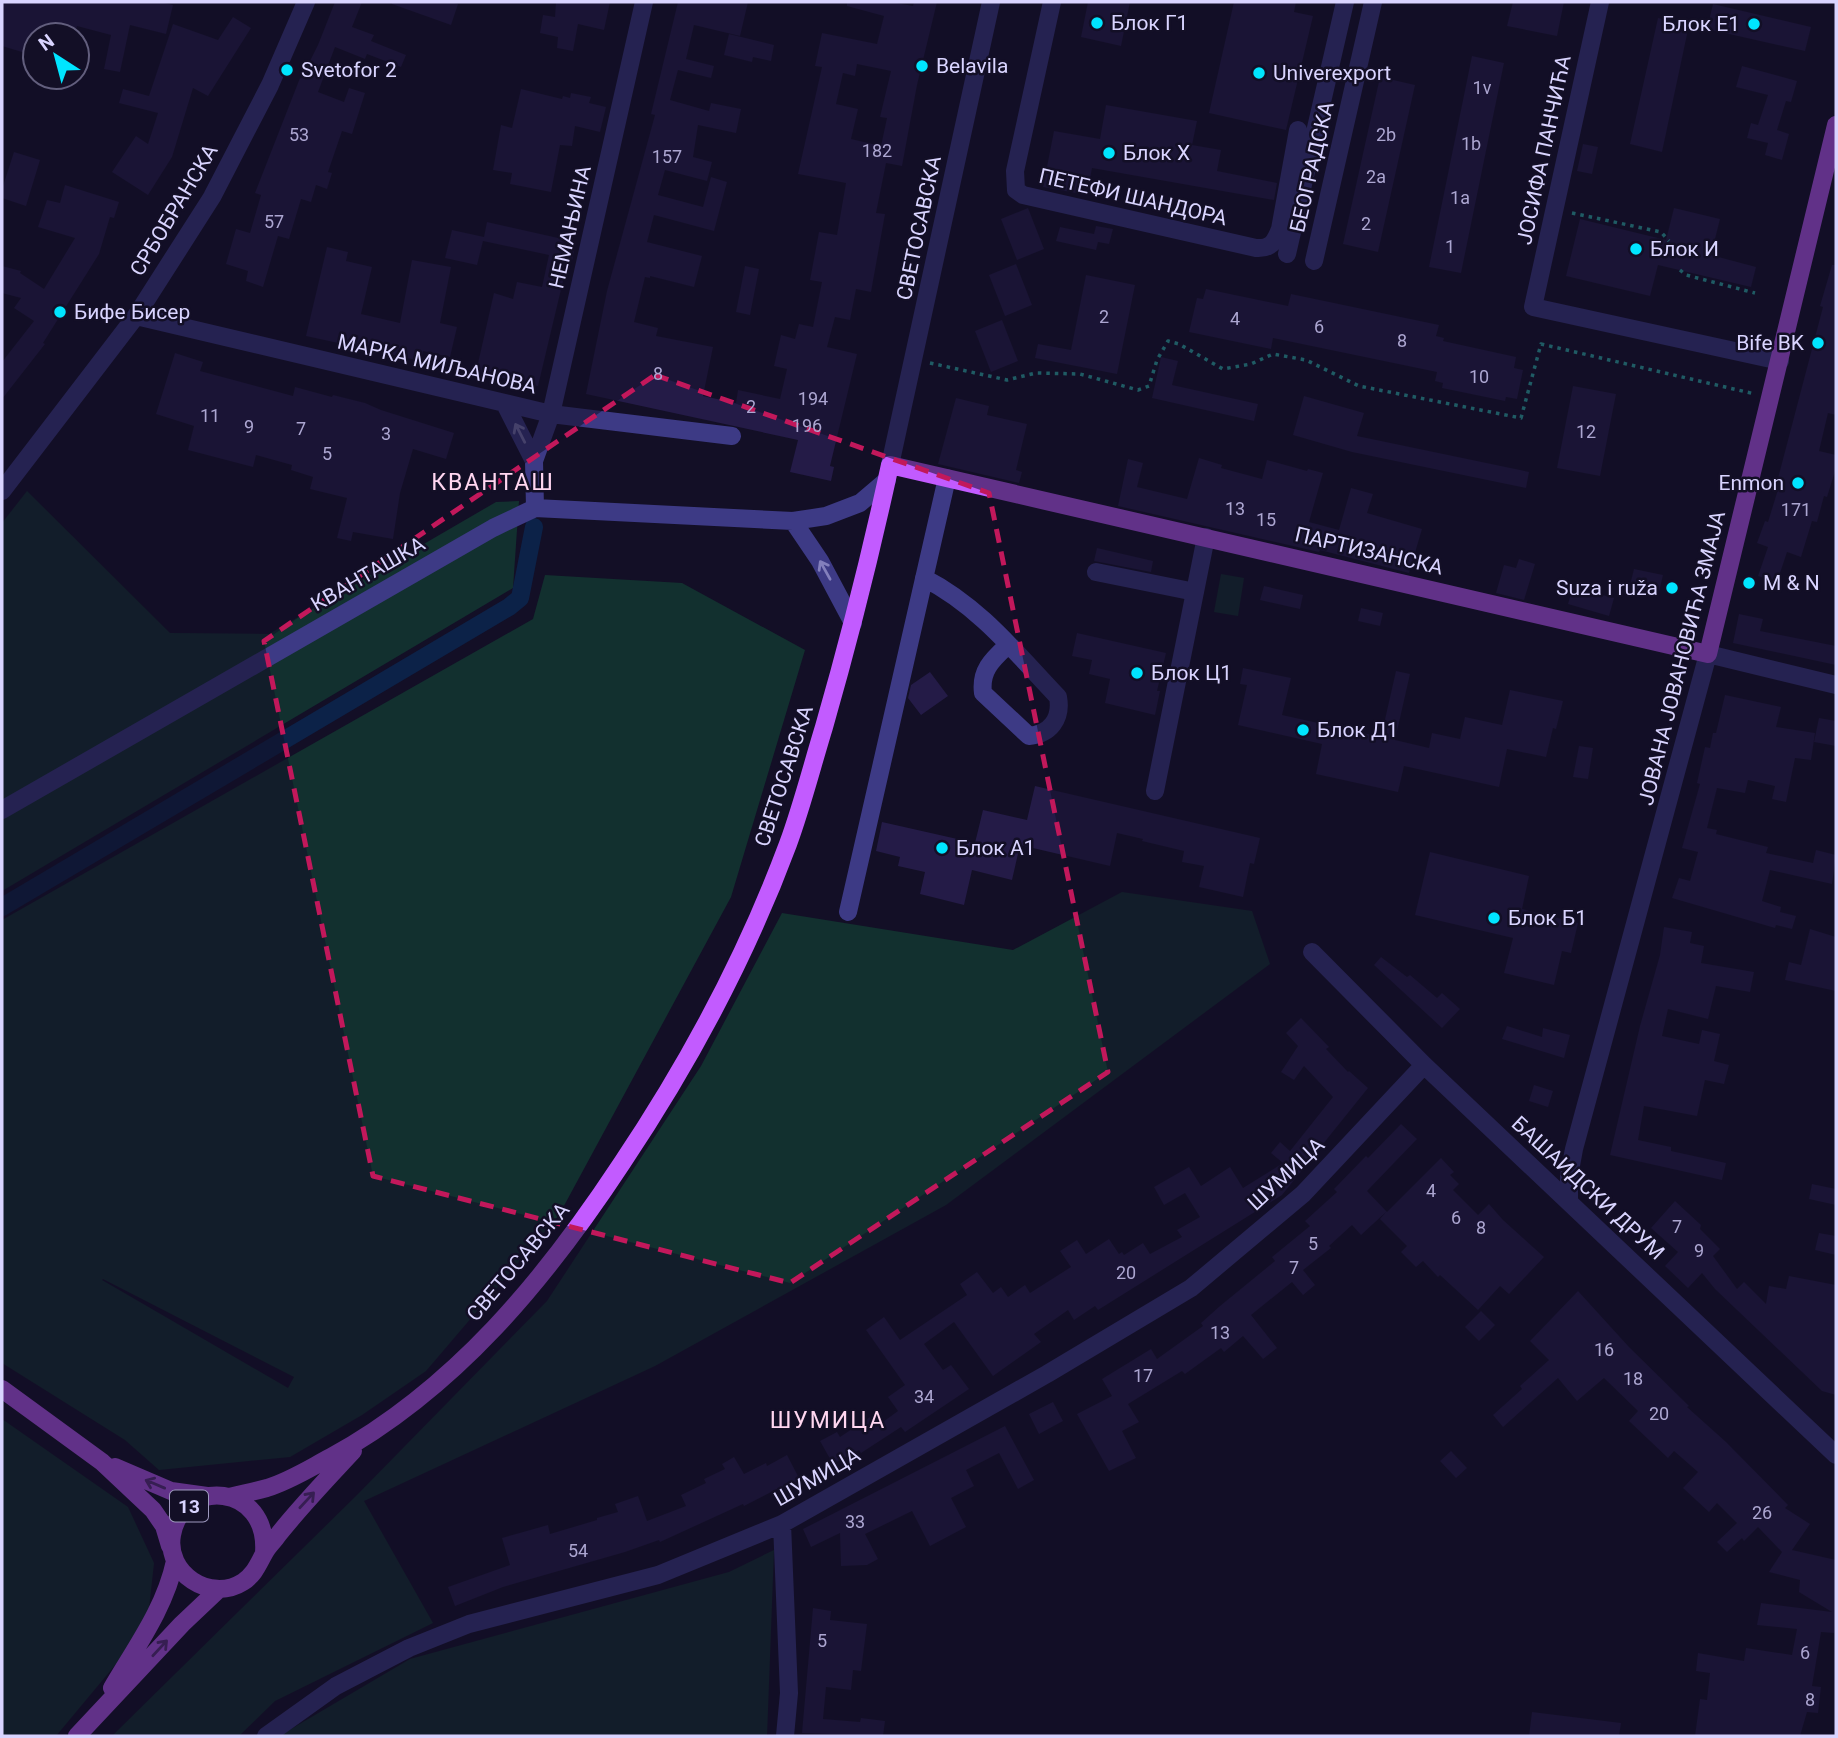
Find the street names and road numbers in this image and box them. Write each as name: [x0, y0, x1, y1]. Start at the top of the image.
street label: ЈОСИФА ПАНЧИЋА: [1512, 53, 1576, 247]
street label: БЕОГРАДСКА: [1285, 99, 1339, 235]
street label: СРБОБРАНСКА: [125, 140, 223, 280]
street label: СВЕТОСАВСКА: [892, 153, 946, 302]
street label: НЕМАЊИНА: [544, 163, 596, 291]
street label: ПЕТЕФИ ШАНДОРА: [1037, 164, 1230, 230]
street label: МАРКА МИЉАНОВА: [335, 329, 539, 399]
street label: ЈОВАНА ЈОВАНОВИЋА ЗМАЈА: [1634, 508, 1730, 808]
street label: ПАРТИЗАНСКА: [1293, 522, 1446, 580]
street label: КВАНТАШКА: [307, 532, 429, 616]
street label: СВЕТОСАВСКА: [750, 702, 818, 850]
street label: БАШАИДСКИ ДРУМ: [1507, 1111, 1669, 1265]
street label: ШУМИЦА: [1243, 1132, 1329, 1215]
street label: СВЕТОСАВСКА: [462, 1198, 575, 1326]
street label: ШУМИЦА: [770, 1443, 865, 1511]
road number: 13: [170, 1490, 208, 1522]

